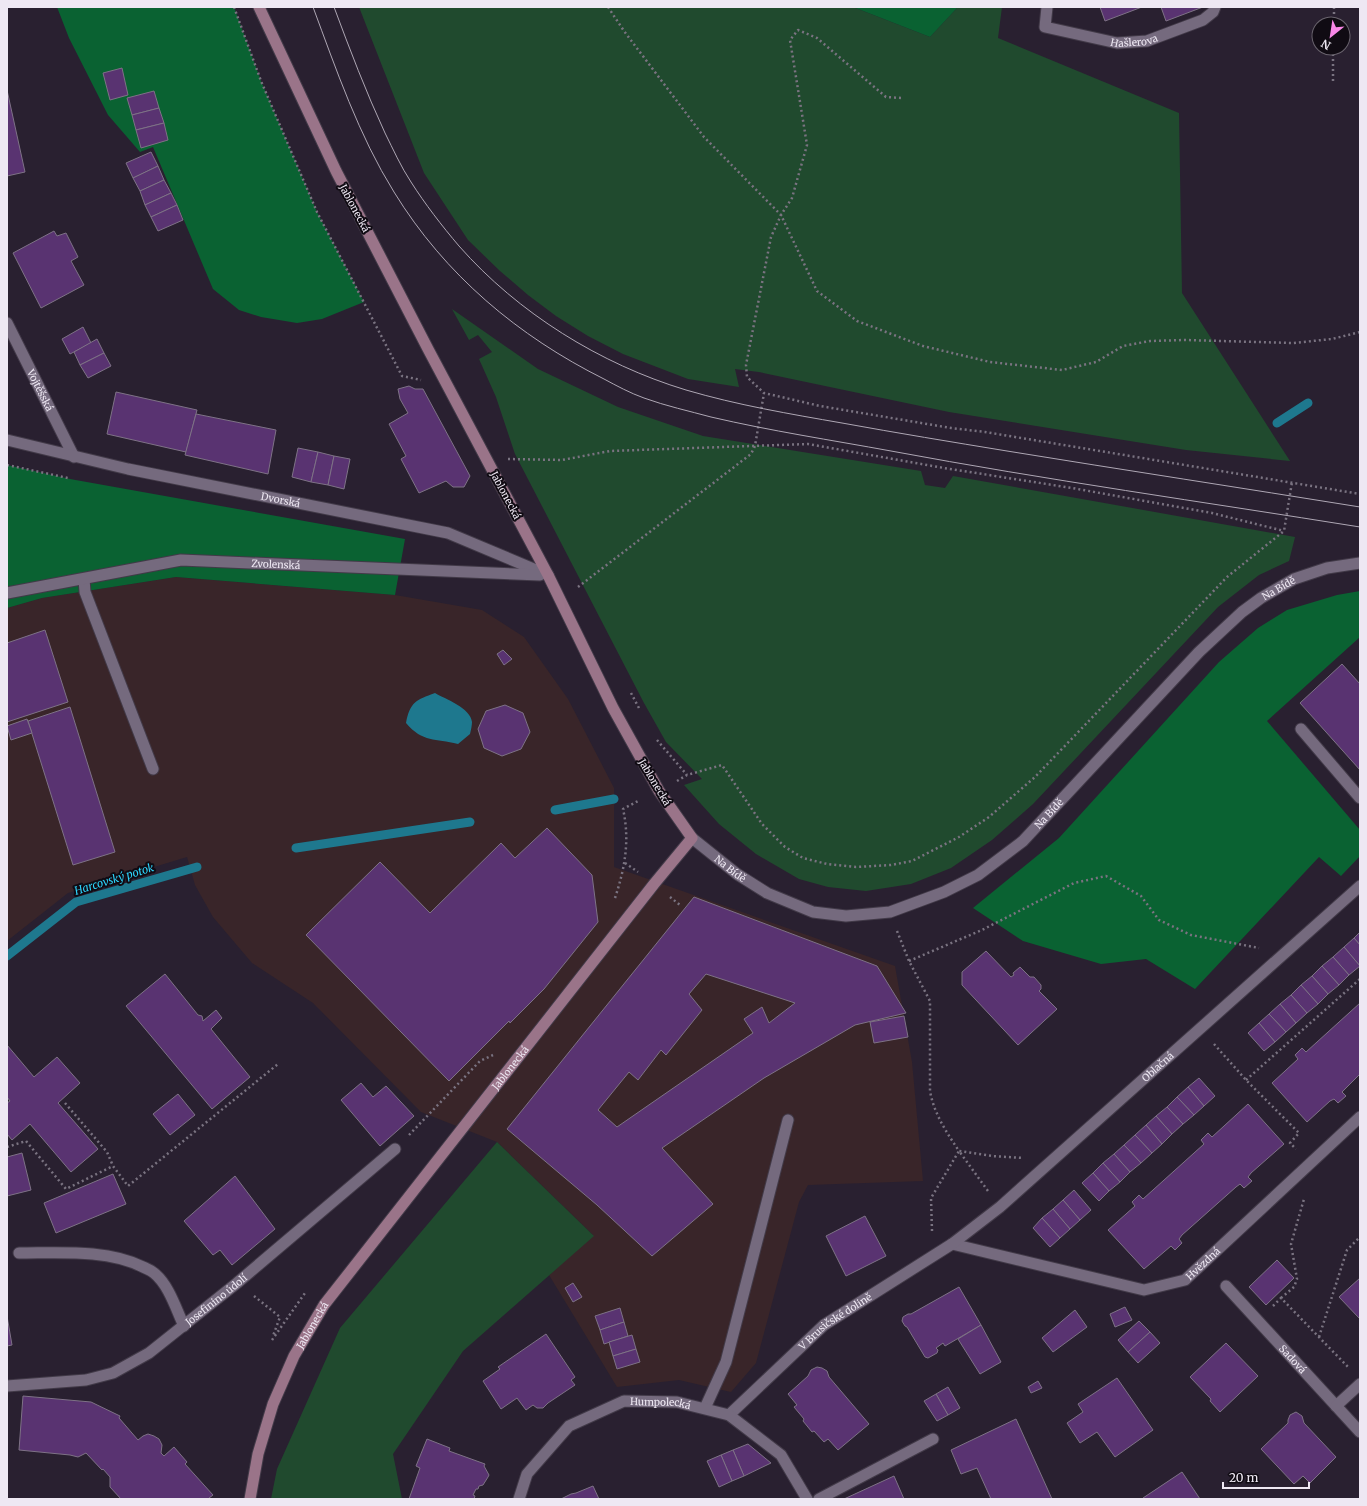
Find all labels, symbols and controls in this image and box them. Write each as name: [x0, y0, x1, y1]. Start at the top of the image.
north arrow: [1311, 16, 1351, 56]
street label: Hašlerova: [1109, 31, 1160, 50]
text: N: [1318, 36, 1333, 53]
street label: Jablonecká: [336, 181, 373, 235]
street label: Vojtěšská: [24, 366, 56, 414]
street label: Jablonecká: [487, 468, 524, 522]
street label: Dvorská: [260, 490, 302, 510]
street label: Zvolenská: [251, 557, 301, 572]
street label: Na Bídě: [1260, 574, 1298, 603]
street label: Jablonecká: [635, 756, 674, 809]
street label: Na Bídě: [1032, 796, 1066, 832]
street label: Na Bídě: [712, 852, 748, 885]
water label: Harcovský potok: [72, 860, 155, 898]
street label: Jablonecká: [489, 1043, 532, 1093]
street label: Oblačná: [1139, 1049, 1177, 1085]
street label: Hvězdná: [1183, 1244, 1223, 1283]
street label: Josefinino údolí: [182, 1271, 251, 1329]
street label: V Brusičské dolině: [795, 1290, 874, 1353]
street label: Jablonecká: [293, 1299, 332, 1352]
street label: Sadová: [1276, 1342, 1309, 1377]
street label: Humpolecká: [630, 1395, 693, 1412]
scale bar: [1223, 1464, 1309, 1490]
text: 20 m: [1229, 1470, 1258, 1485]

